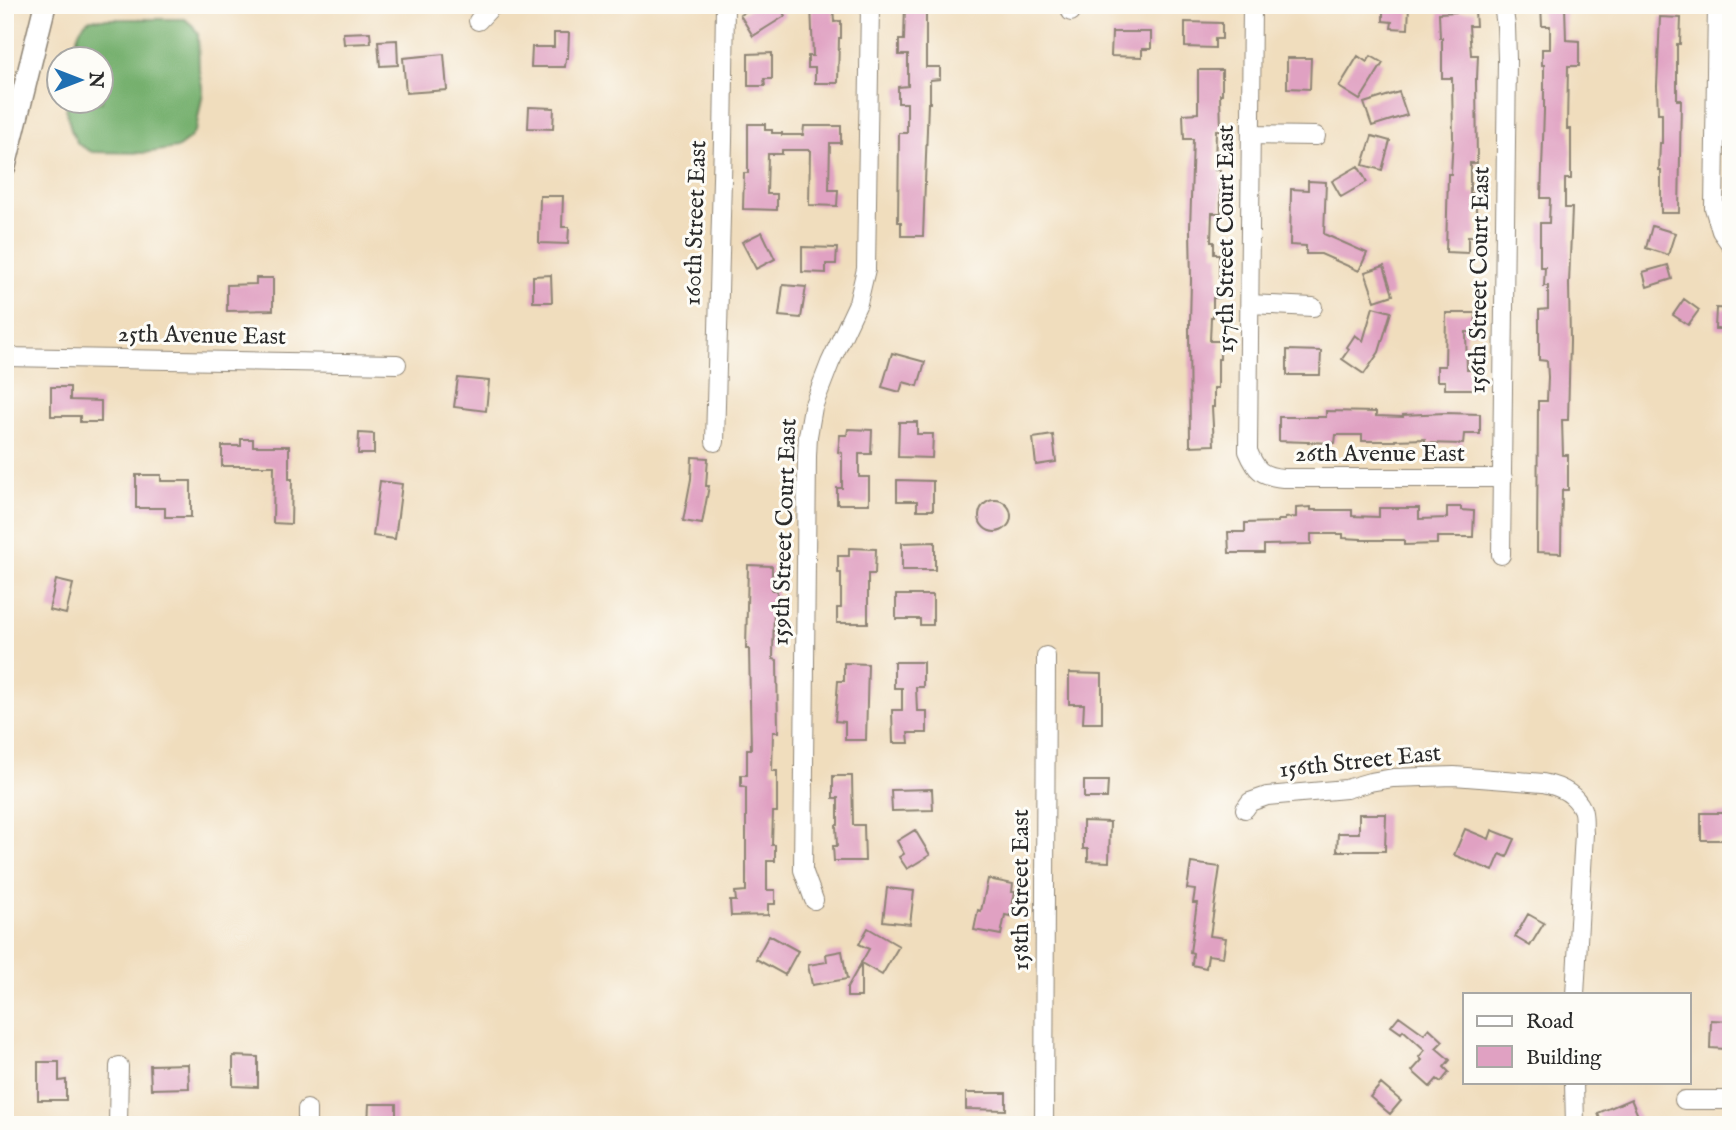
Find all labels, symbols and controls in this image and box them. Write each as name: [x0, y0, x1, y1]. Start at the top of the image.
north arrow: [46, 46, 116, 116]
text: N: [83, 71, 107, 89]
street label: 157th Street Court East: [1211, 125, 1242, 353]
street label: 160th Street East: [678, 140, 714, 306]
street label: 156th Street Court East: [1463, 166, 1497, 394]
street label: 25th Avenue East: [118, 319, 286, 353]
street label: 159th Street Court East: [766, 418, 804, 646]
street label: 26th Avenue East: [1295, 439, 1465, 470]
street label: 156th Street East: [1278, 738, 1442, 786]
street label: 158th Street East: [1006, 809, 1037, 971]
legend: [1463, 993, 1690, 1084]
text: Road: [1526, 1009, 1574, 1036]
text: Building: [1526, 1045, 1602, 1072]

